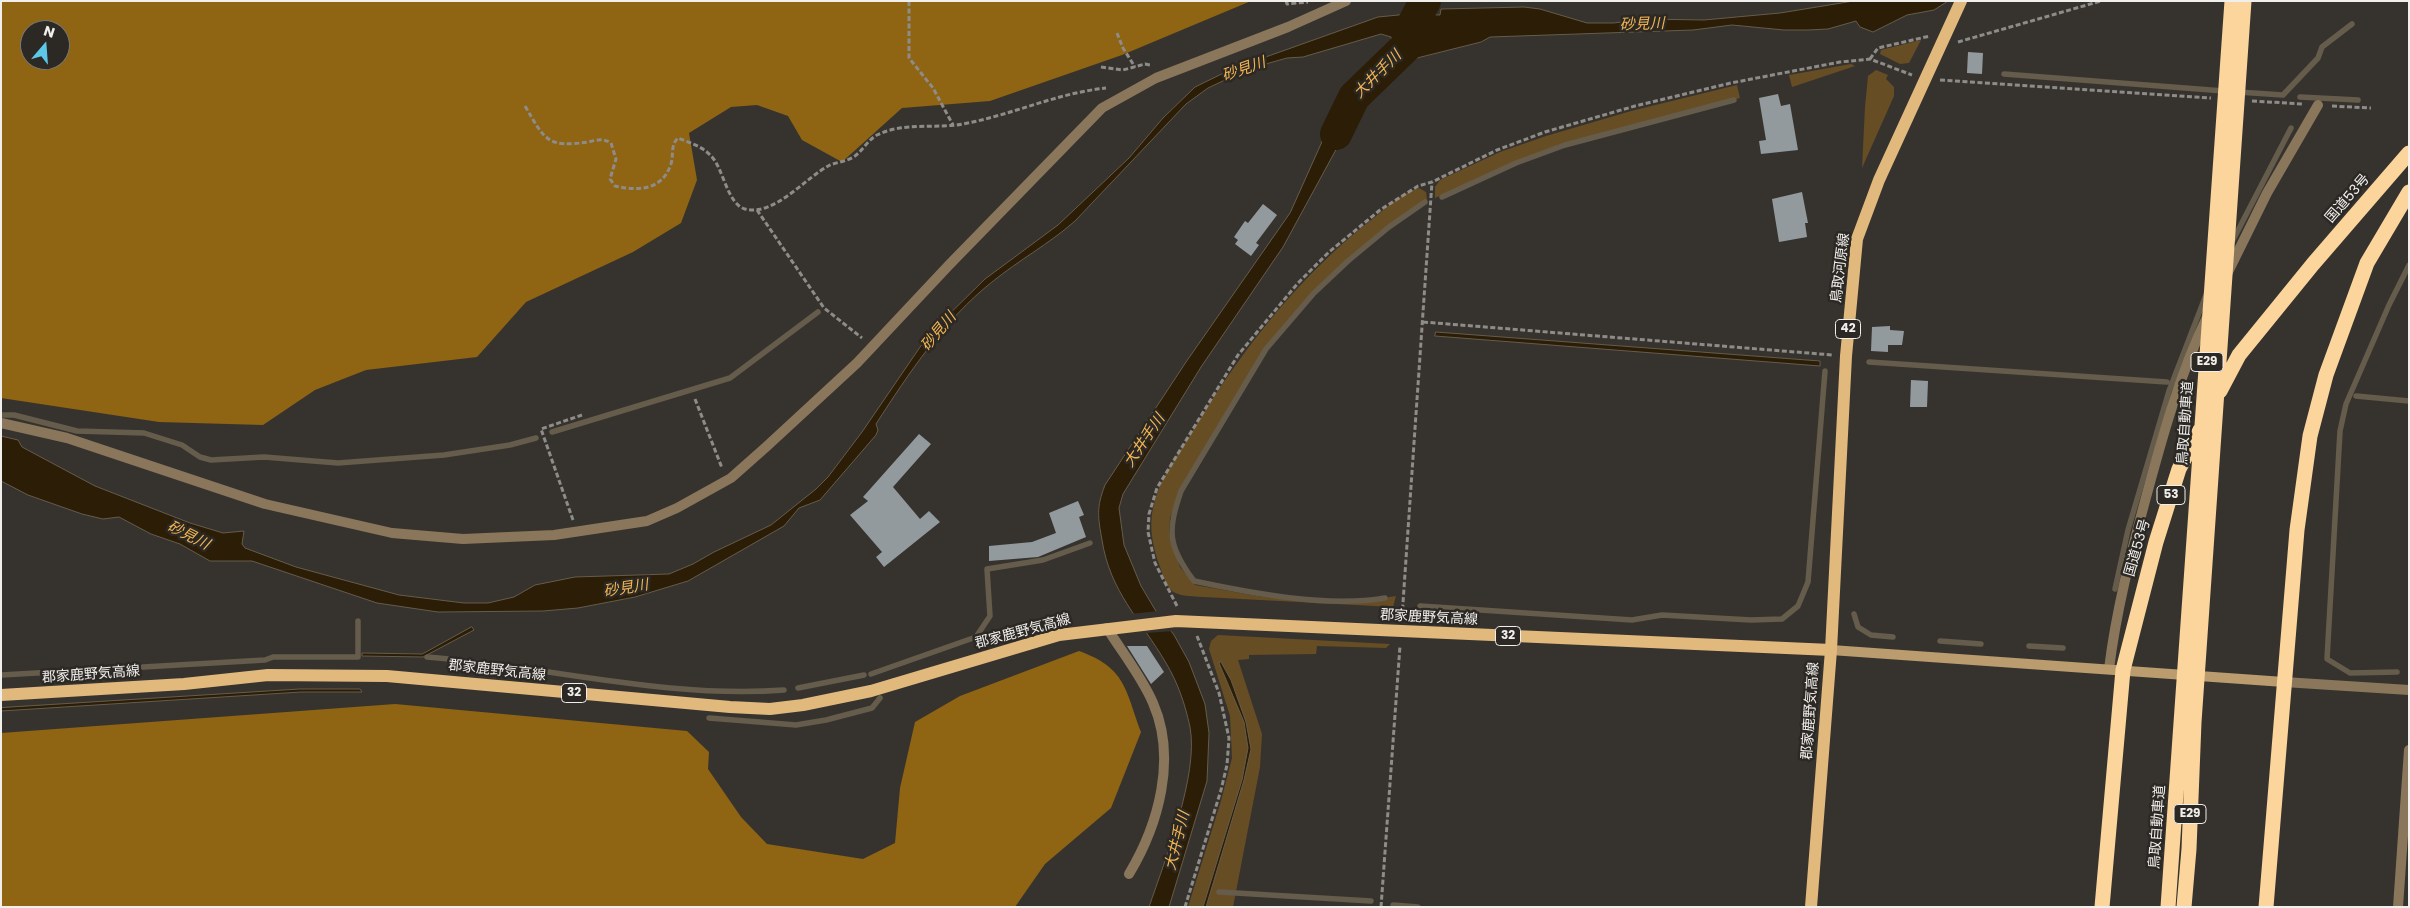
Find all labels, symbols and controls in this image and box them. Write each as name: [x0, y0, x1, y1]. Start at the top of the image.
water label: 砂見川: [1619, 15, 1665, 35]
north arrow: [20, 20, 70, 70]
text: N: [41, 21, 57, 43]
water label: 大井手川: [1350, 47, 1406, 103]
water label: 砂見川: [1220, 54, 1268, 86]
street label: 国道53号: [2322, 171, 2374, 227]
street label: 鳥取河原線: [1828, 232, 1854, 304]
water label: 砂見川: [918, 309, 960, 355]
road number: 42: [1836, 320, 1860, 338]
road number: E29: [2191, 352, 2223, 372]
street label: 鳥取自動車道: [2175, 381, 2197, 465]
water label: 大井手川: [1121, 411, 1169, 471]
road number: 53: [2157, 486, 2185, 504]
street label: 国道53号: [2122, 517, 2154, 579]
water label: 砂見川: [164, 518, 212, 554]
water label: 砂見川: [602, 577, 650, 601]
street label: 郡家鹿野気高線: [1380, 607, 1478, 629]
street label: 郡家鹿野気高線: [973, 611, 1073, 653]
road number: 32: [1496, 626, 1520, 646]
street label: 郡家鹿野気高線: [447, 658, 547, 684]
street label: 郡家鹿野気高線: [1799, 662, 1823, 760]
street label: 郡家鹿野気高線: [42, 663, 140, 687]
road number: 32: [562, 684, 586, 702]
street label: 鳥取自動車道: [2147, 785, 2169, 869]
road number: E29: [2174, 804, 2206, 824]
water label: 大井手川: [1162, 810, 1194, 872]

